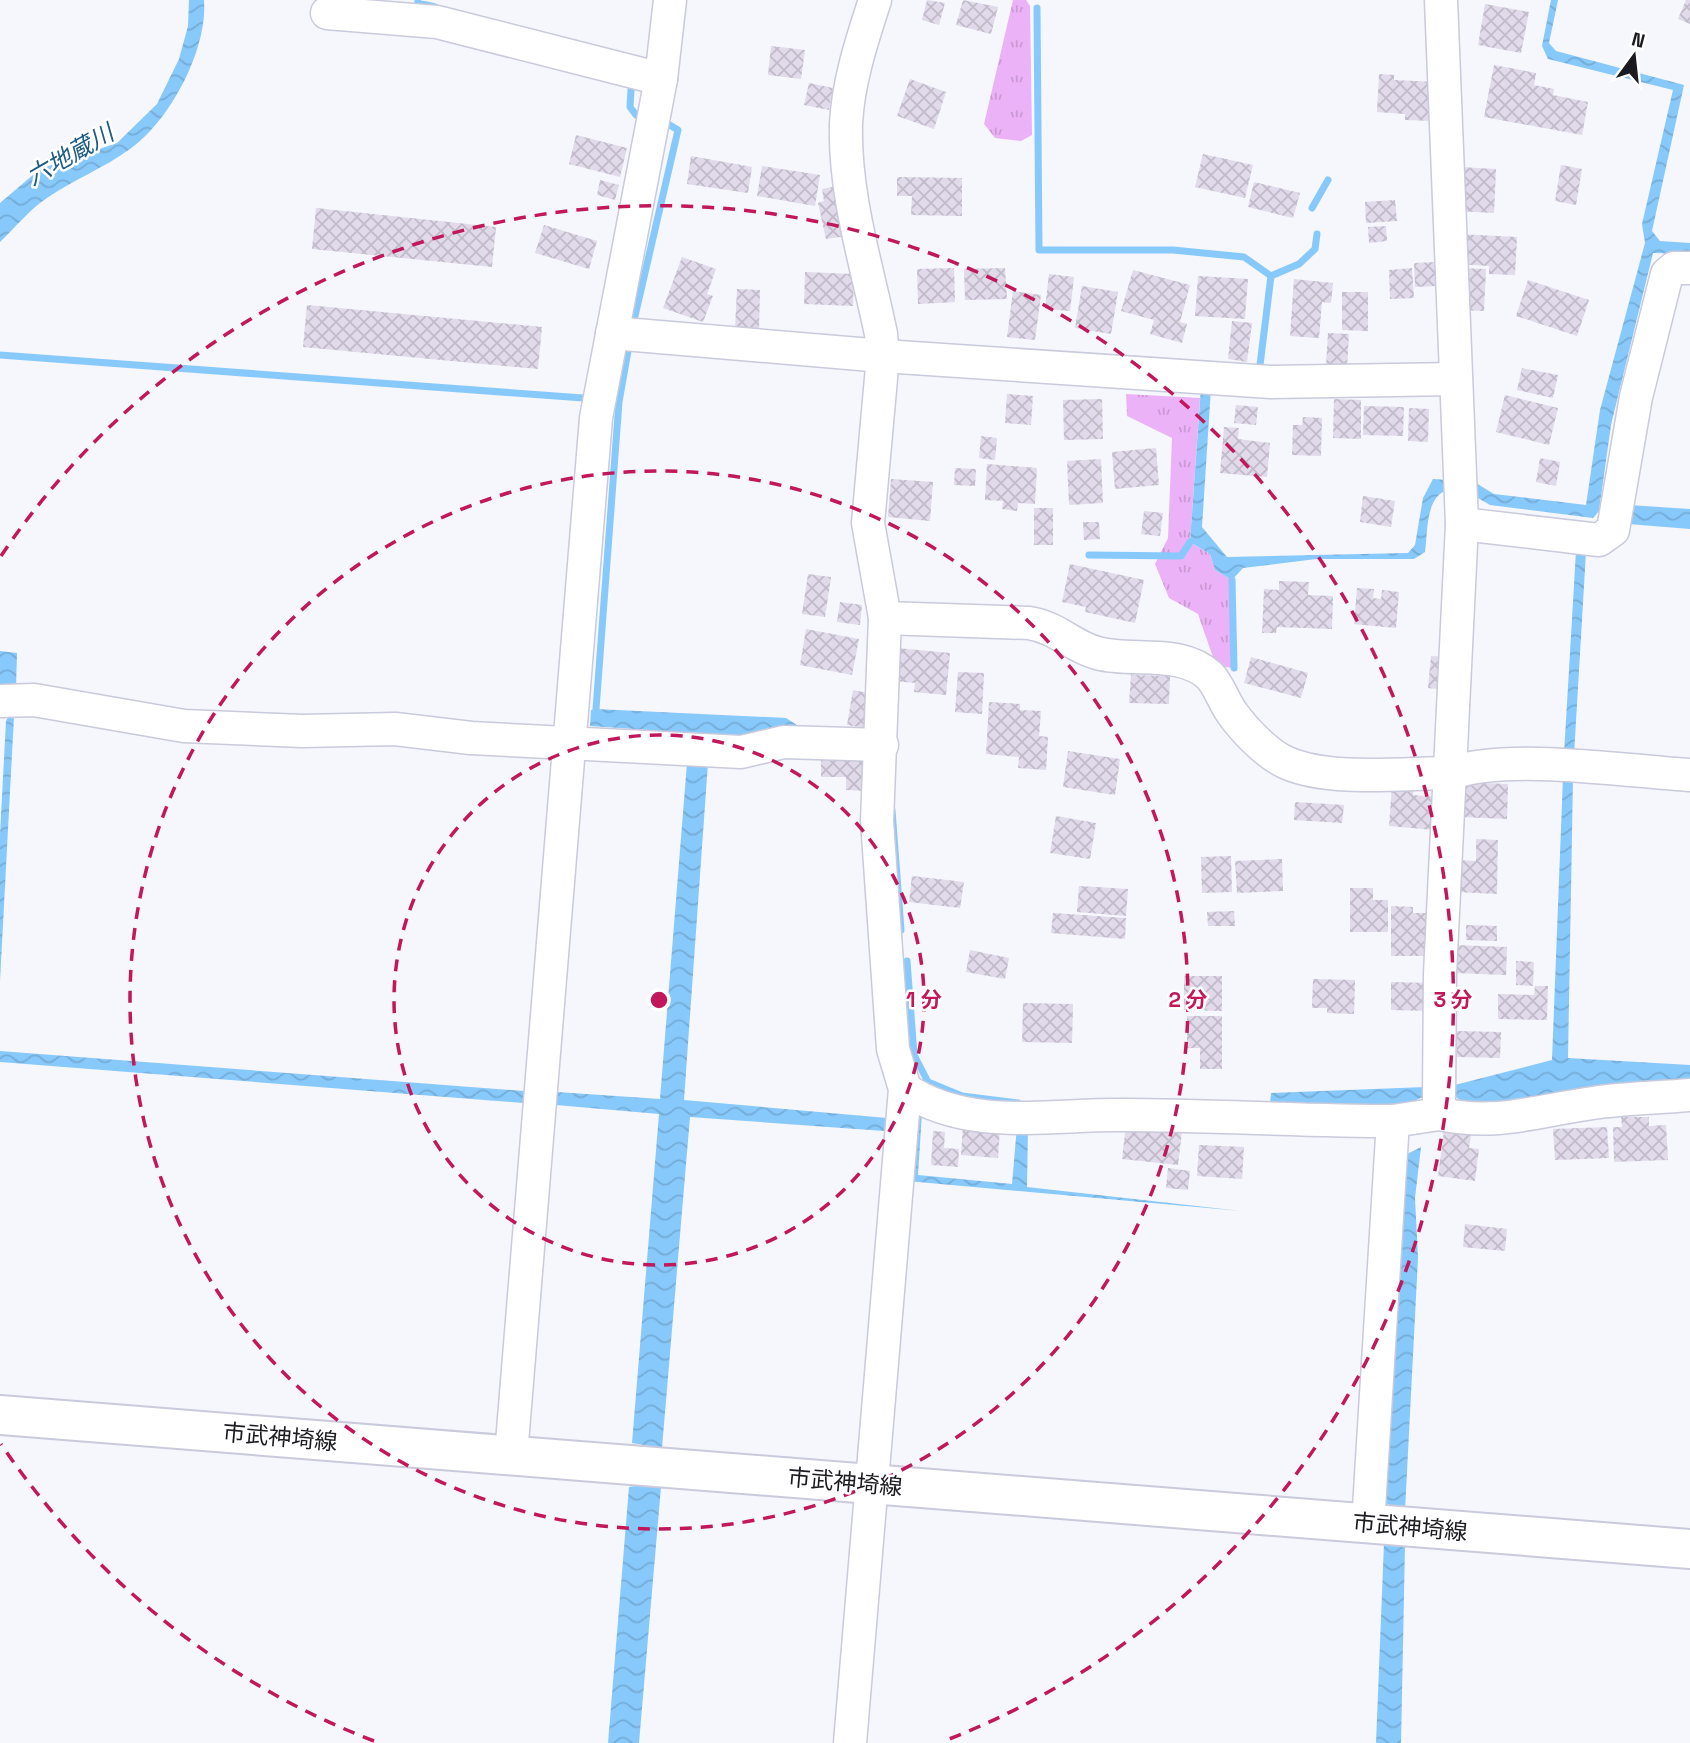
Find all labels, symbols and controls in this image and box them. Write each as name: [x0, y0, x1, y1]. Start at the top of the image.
north arrow: [1599, 21, 1669, 91]
text: N: [1629, 26, 1648, 54]
water label: 六地蔵川: [20, 116, 122, 192]
text: 1 分: [906, 986, 942, 1013]
text: 2 分: [1169, 986, 1207, 1013]
text: 3 分: [1433, 986, 1473, 1013]
centre of rings: [647, 988, 671, 1012]
street label: 市武神埼線: [221, 1417, 339, 1457]
street label: 市武神埼線: [786, 1462, 904, 1502]
street label: 市武神埼線: [1351, 1507, 1469, 1547]

